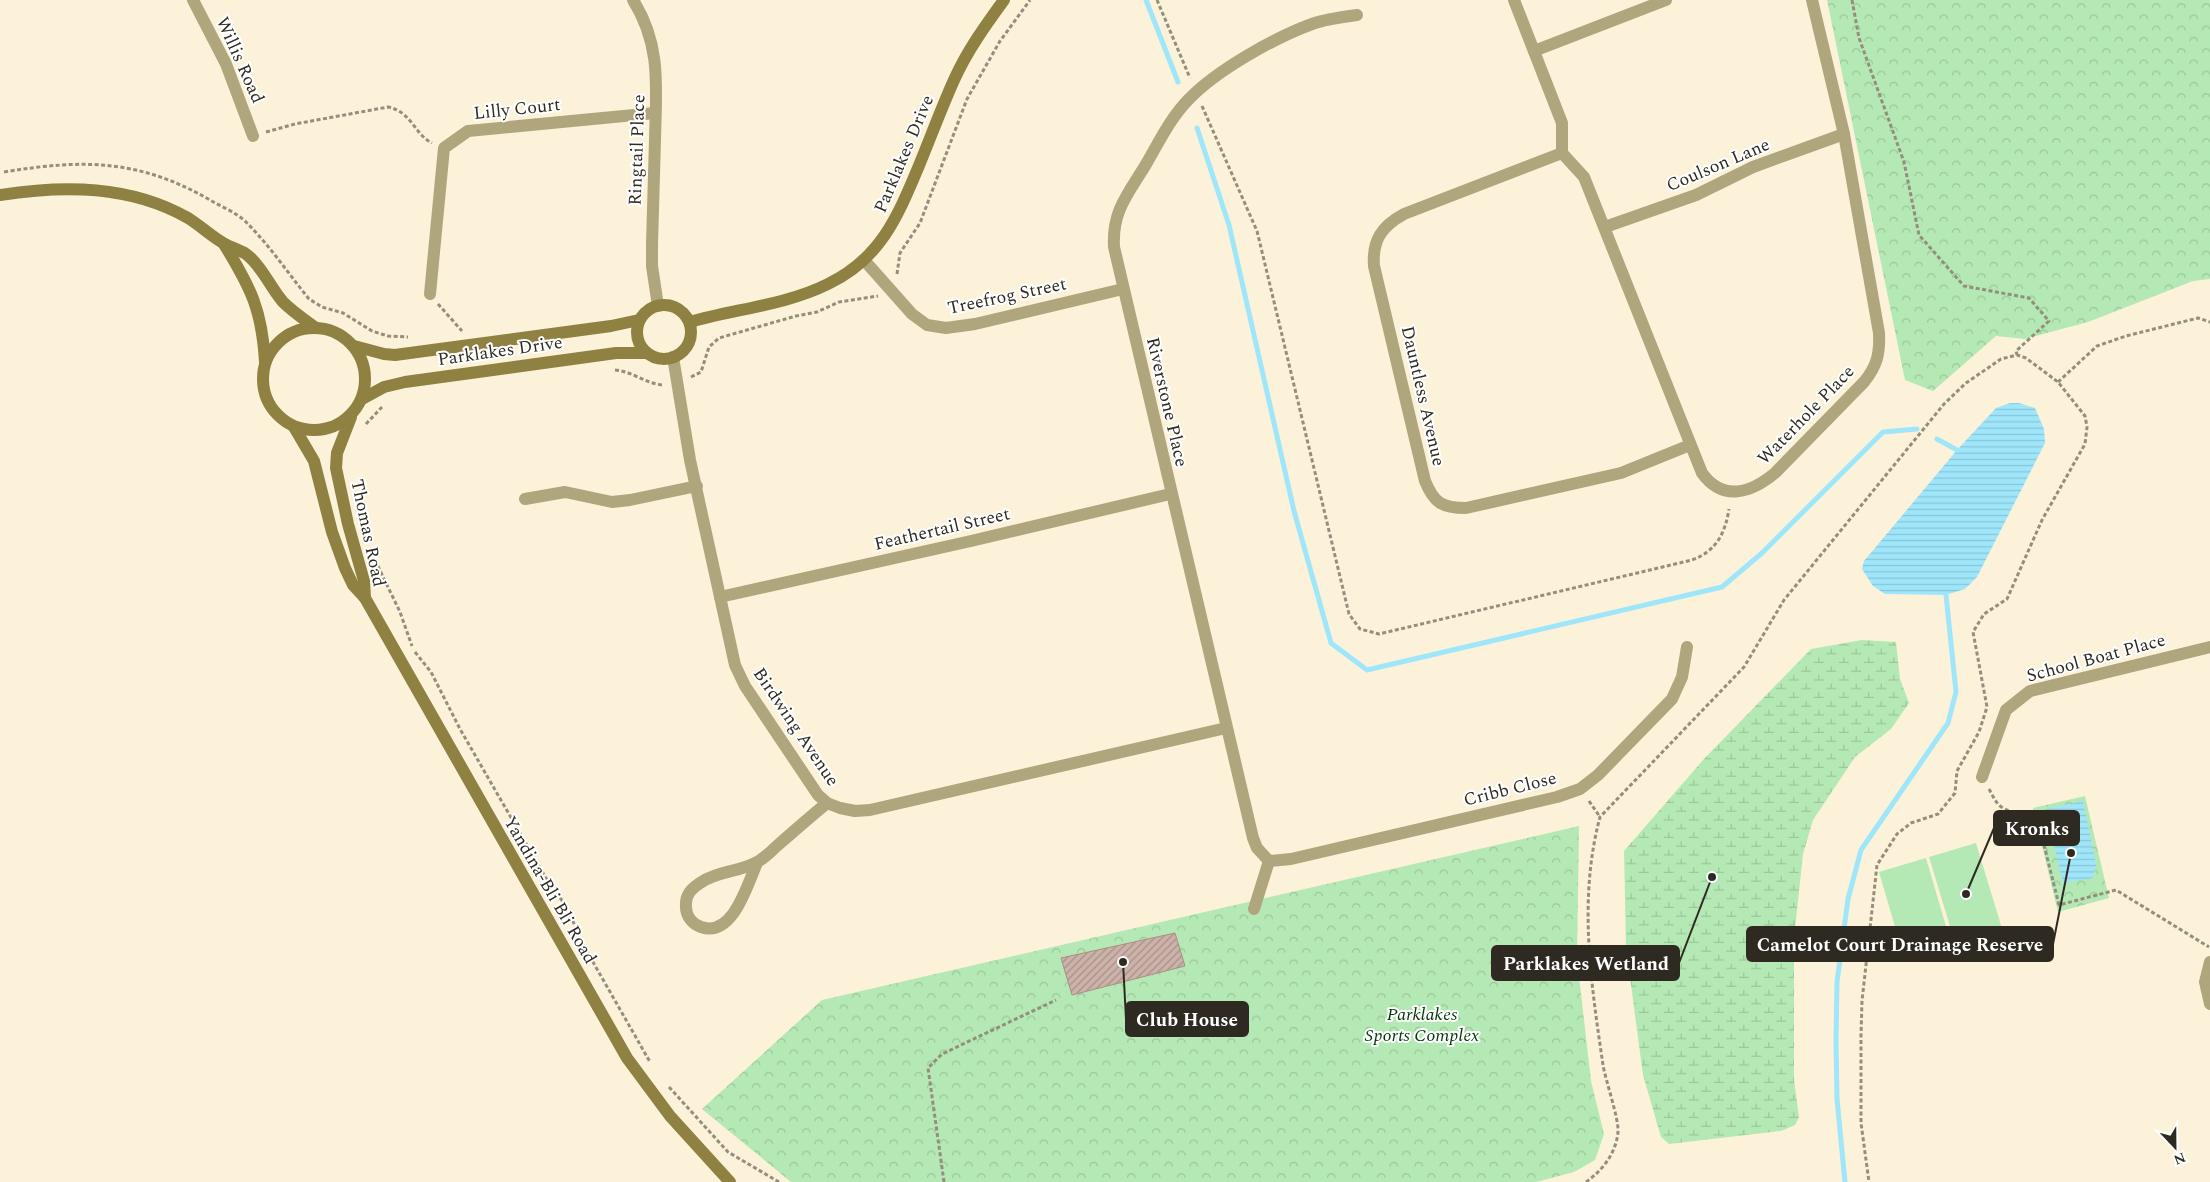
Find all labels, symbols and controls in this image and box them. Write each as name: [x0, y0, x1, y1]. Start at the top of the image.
street label: Willis Road: [209, 12, 271, 108]
street label: Lilly Court: [472, 91, 562, 127]
street label: Parklakes Drive: [867, 91, 941, 217]
street label: Ringtail Place: [622, 94, 652, 206]
street label: Coulson Lane: [1662, 131, 1774, 199]
street label: Treefrog Street: [945, 270, 1069, 322]
street label: Dauntless Avenue: [1394, 323, 1452, 469]
street label: Parklakes Drive: [436, 329, 564, 373]
street label: Riverstone Place: [1139, 334, 1195, 470]
street label: Waterhole Place: [1751, 359, 1861, 471]
street label: Thomas Road: [343, 477, 393, 589]
street label: Feathertail Street: [871, 500, 1013, 558]
street label: School Boat Place: [2024, 626, 2168, 690]
street label: Birdwing Avenue: [746, 662, 846, 792]
street label: Cribb Close: [1461, 764, 1559, 814]
street label: Yandina-Bli Bli Road: [497, 811, 603, 969]
callout: Kronks: [1994, 811, 2079, 845]
text: Kronks: [2005, 815, 2069, 844]
callout: Camelot Court Drainage Reserve: [1747, 927, 2053, 961]
text: Camelot Court Drainage Reserve: [1757, 931, 2043, 960]
callout: Parklakes Wetland: [1492, 946, 1679, 980]
text: Parklakes Wetland: [1503, 950, 1669, 979]
park label: Parklakes Sports Complex: [1365, 1001, 1479, 1049]
callout: Club House: [1126, 1002, 1248, 1036]
text: Club House: [1136, 1006, 1238, 1035]
north arrow: [2150, 1122, 2200, 1172]
text: N: [2170, 1147, 2189, 1170]

